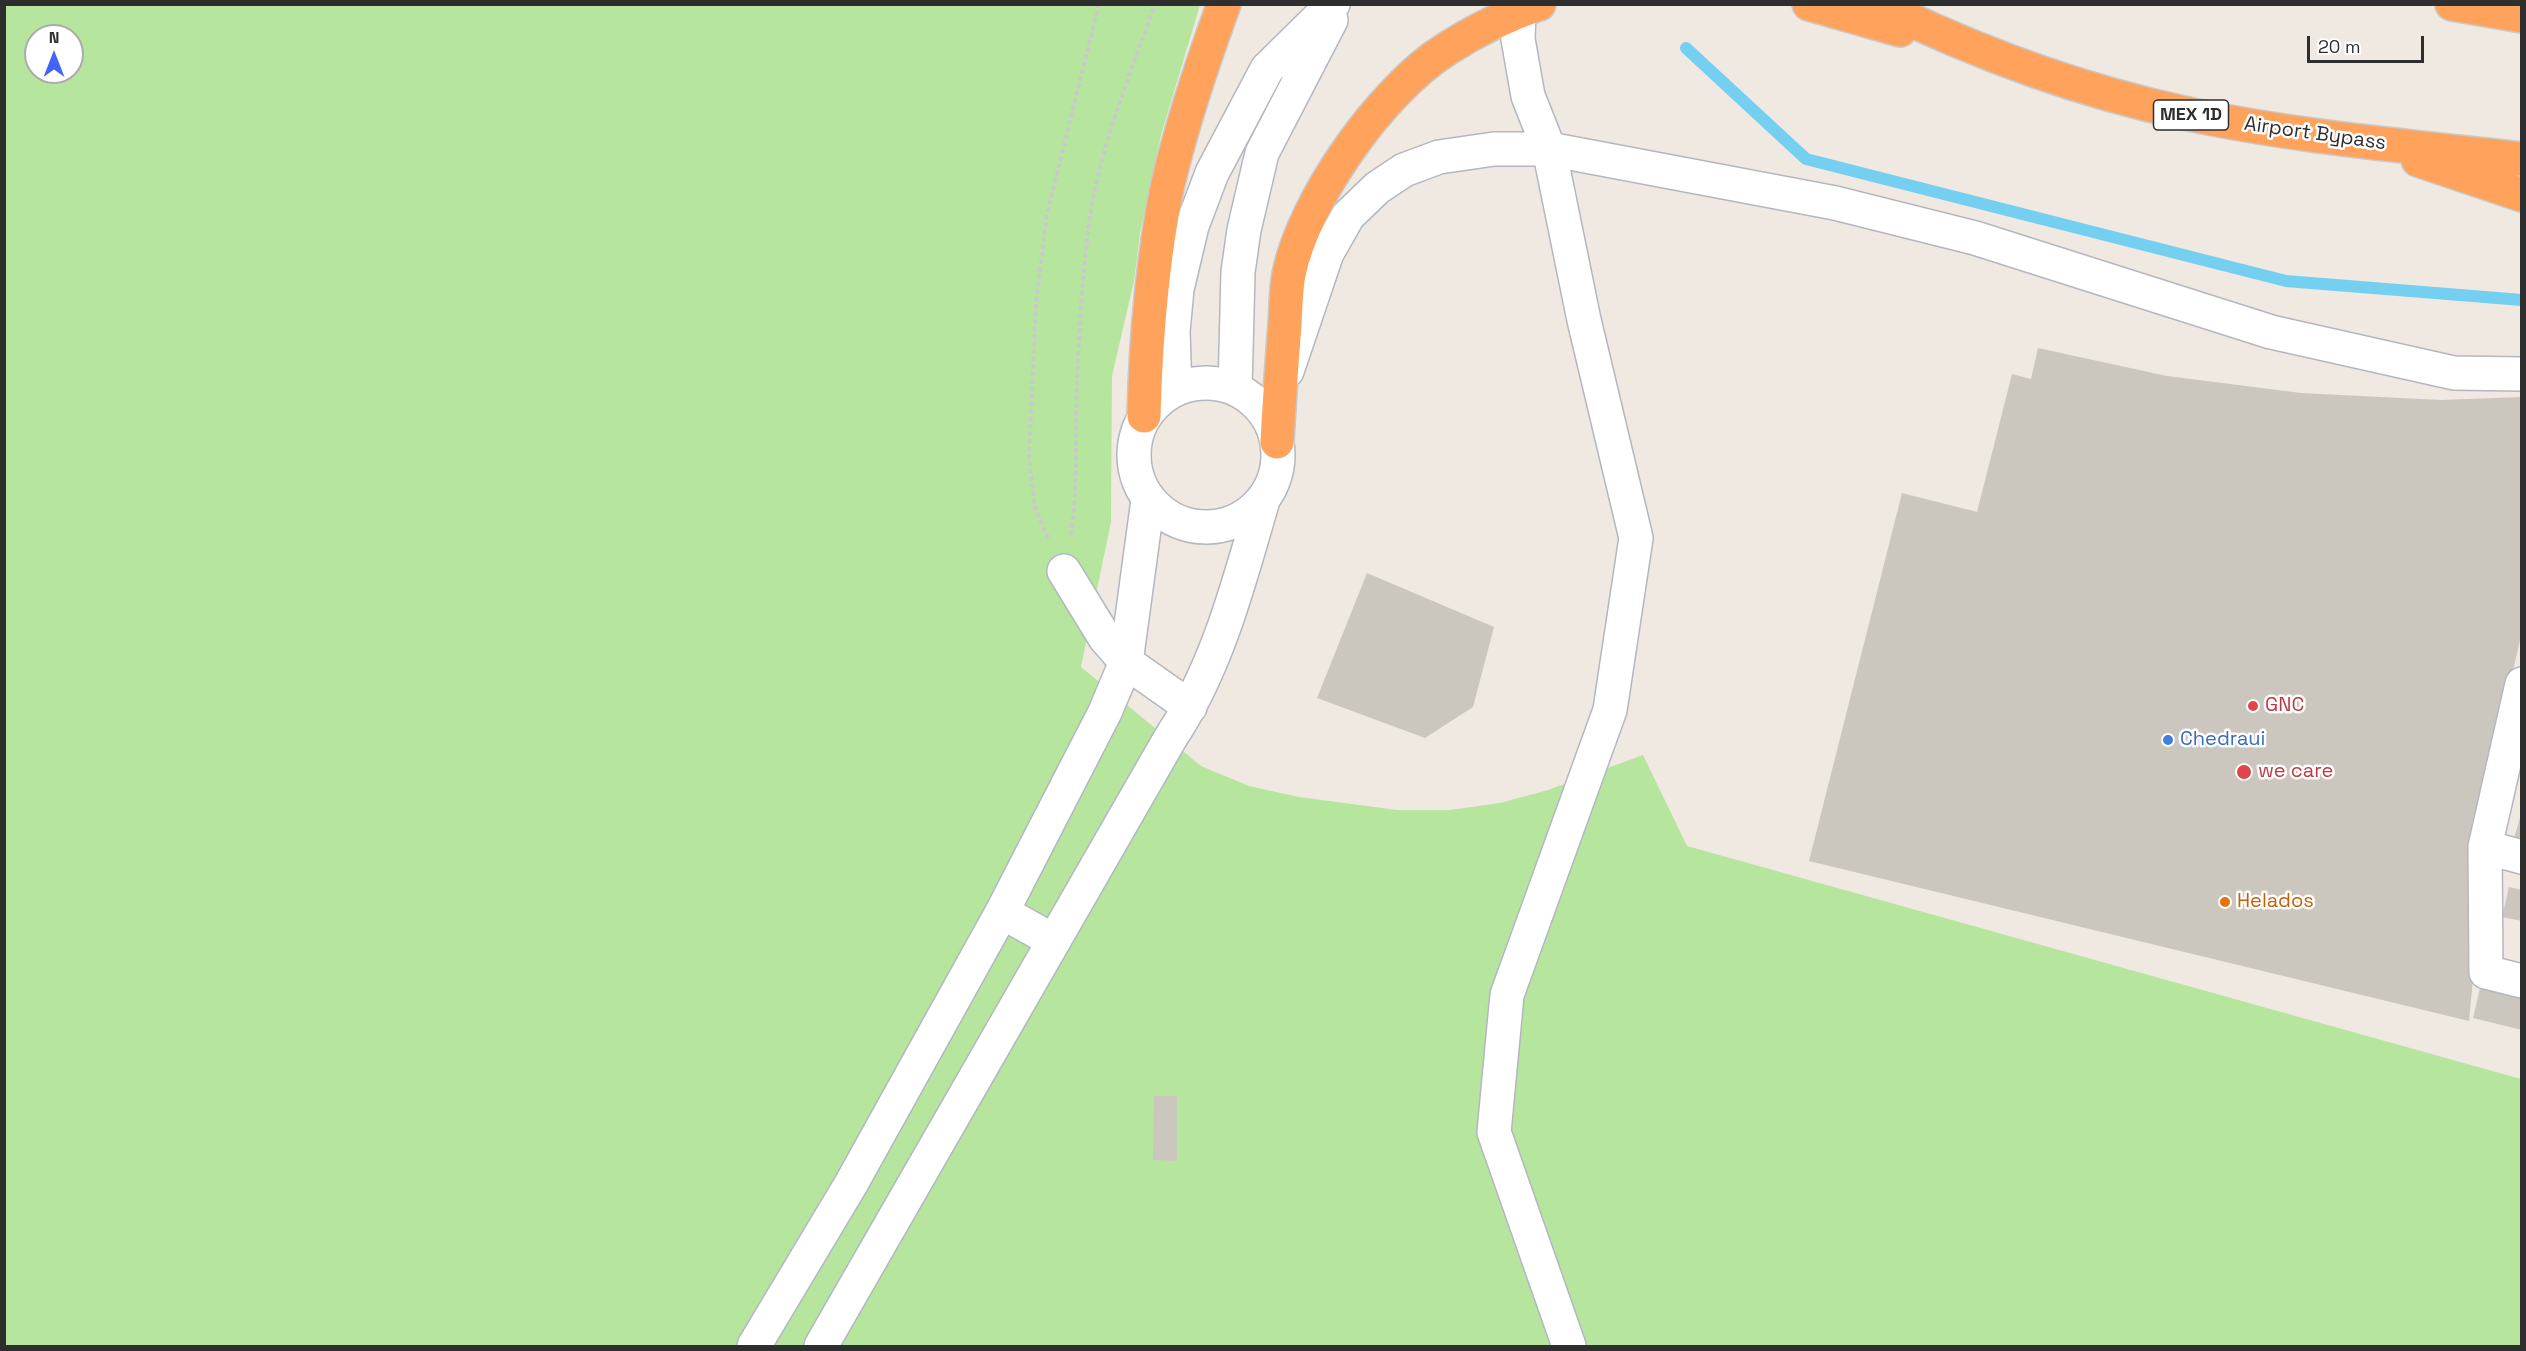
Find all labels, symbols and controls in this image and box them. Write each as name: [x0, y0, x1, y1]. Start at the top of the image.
north arrow: [24, 24, 84, 84]
scale bar: [2310, 24, 2427, 62]
text: N: [49, 27, 59, 48]
text: 20 m: [2318, 35, 2361, 58]
road number: MEX 1D: [2154, 100, 2228, 130]
street label: Airport Bypass: [2243, 112, 2387, 156]
place label: GNC: [2265, 694, 2304, 718]
marker: GNC: [2246, 699, 2260, 713]
place label: Chedraui: [2180, 728, 2265, 752]
marker: Chedraui: [2161, 733, 2175, 747]
place label: we care: [2258, 760, 2333, 784]
marker: we care: [2235, 763, 2253, 781]
place label: Helados: [2237, 890, 2314, 914]
marker: Helados: [2218, 895, 2232, 909]

